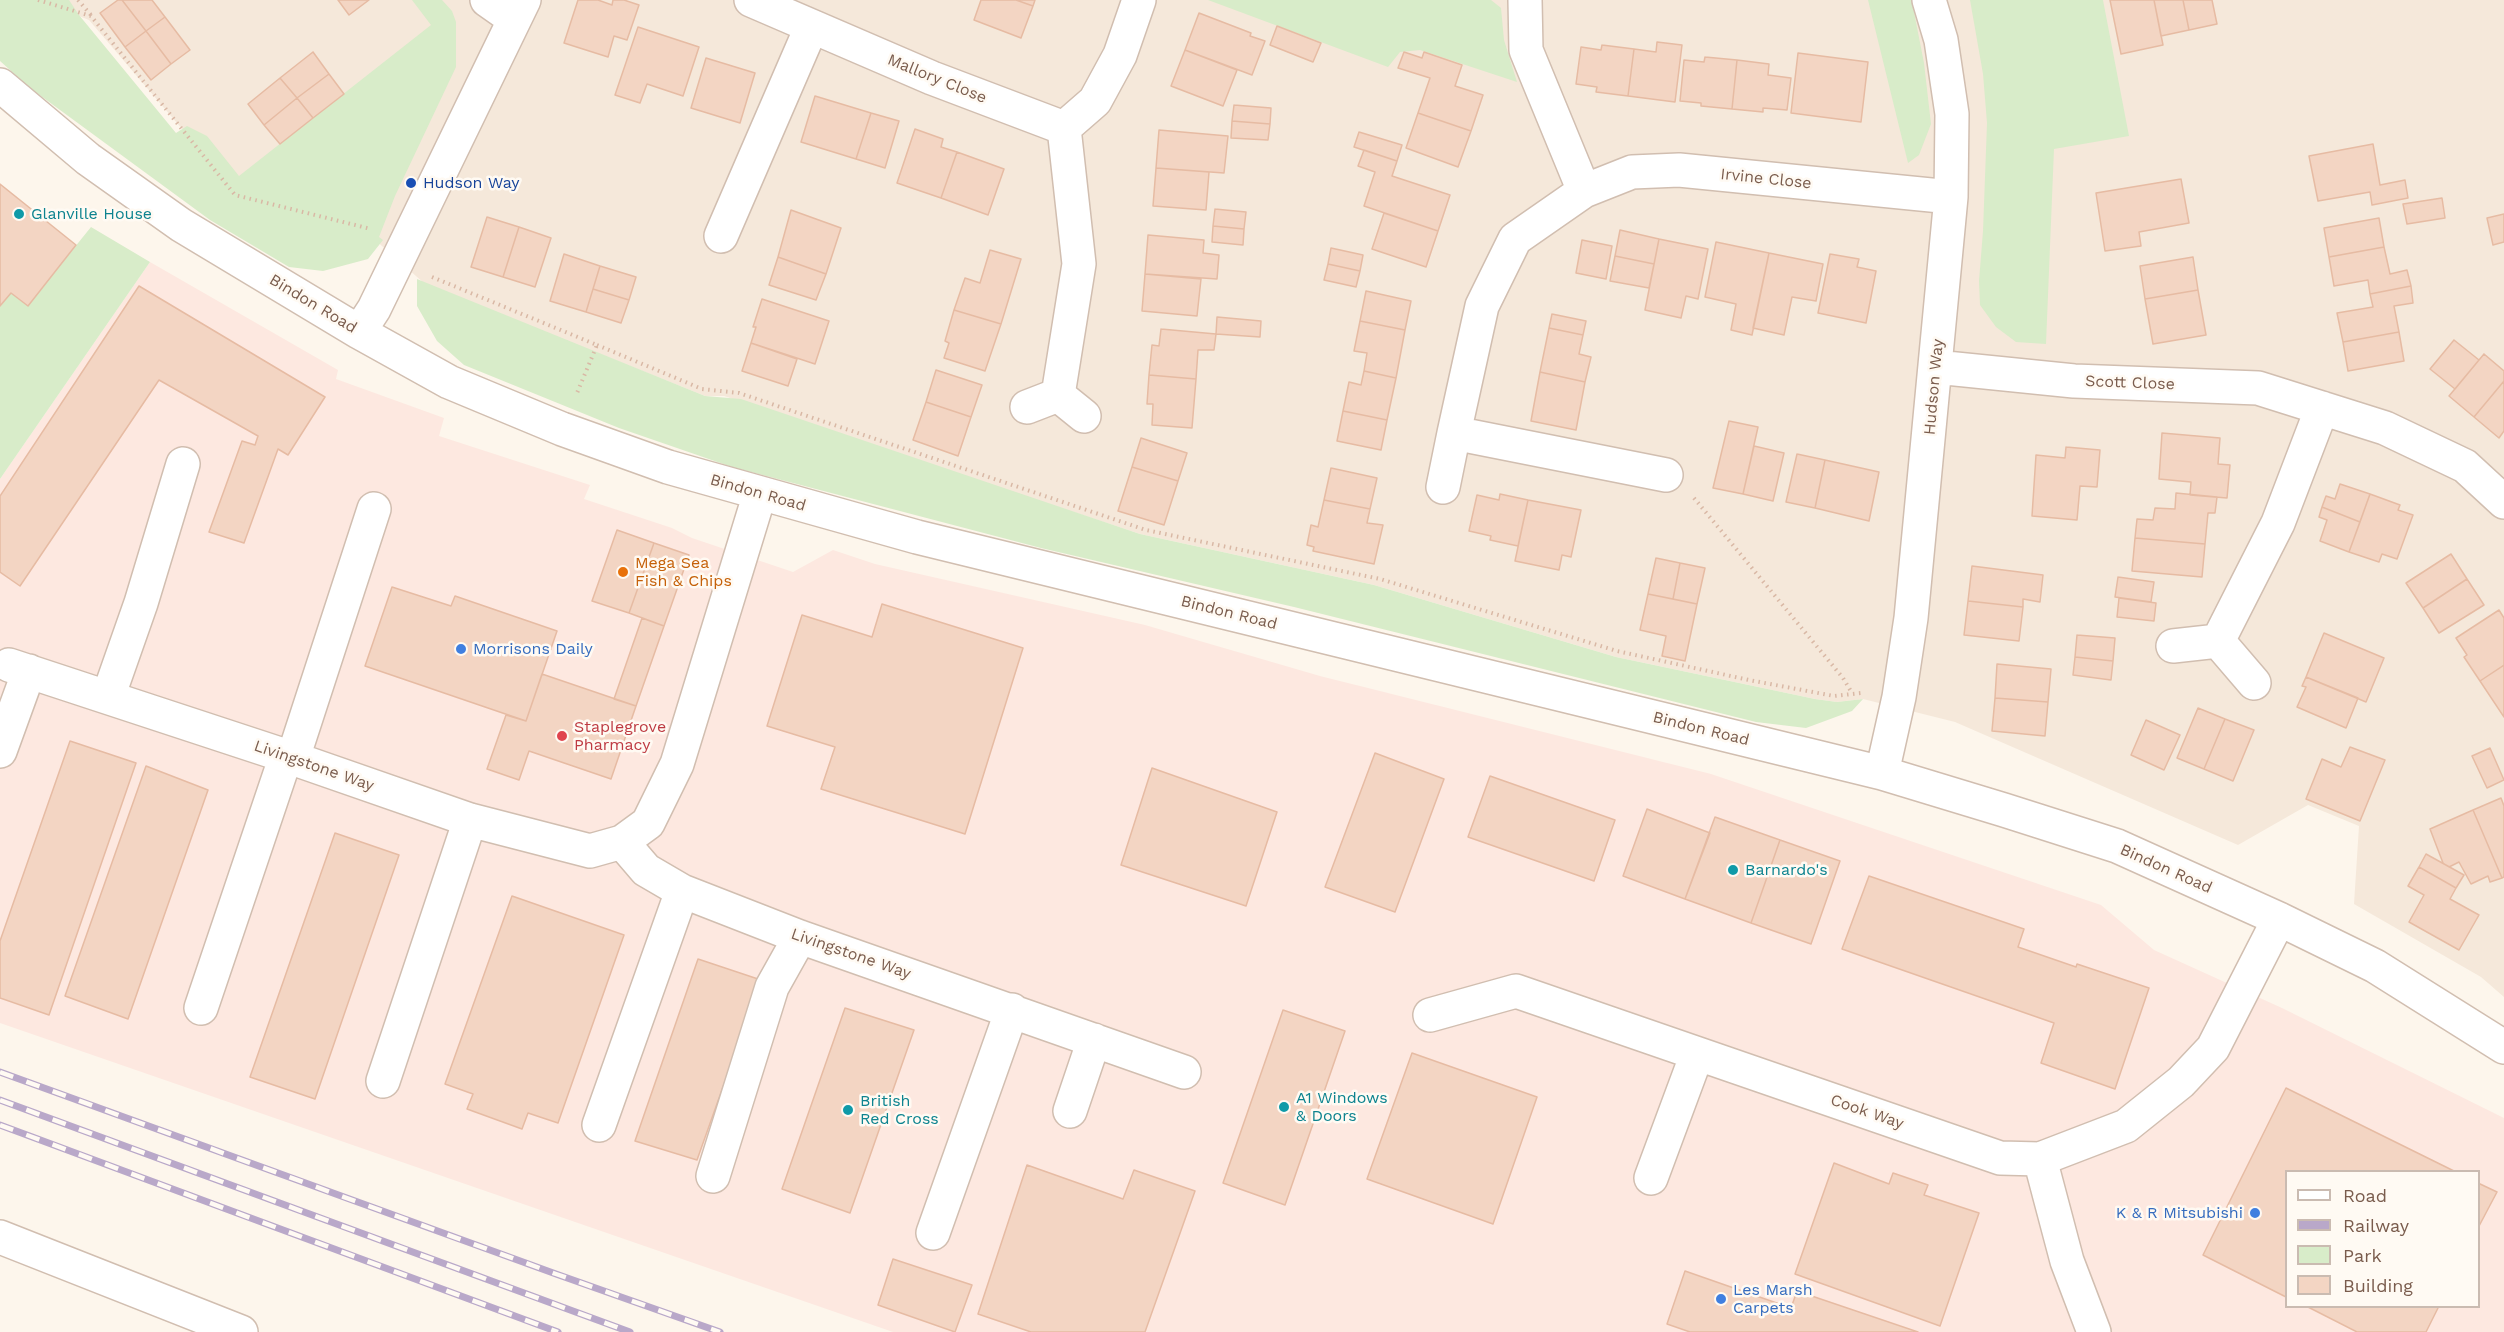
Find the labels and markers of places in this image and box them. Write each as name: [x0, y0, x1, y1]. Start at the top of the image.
place label: Hudson Way: [423, 173, 519, 193]
marker: Hudson Way: [404, 176, 418, 190]
place label: Glanville House: [31, 204, 152, 224]
marker: Glanville House: [12, 207, 26, 221]
place label: Mega Sea Fish & Chips: [635, 553, 732, 591]
marker: Mega Sea Fish & Chips: [616, 565, 630, 579]
place label: Morrisons Daily: [473, 639, 593, 659]
marker: Morrisons Daily: [454, 642, 468, 656]
place label: Staplegrove Pharmacy: [574, 717, 666, 755]
marker: Staplegrove Pharmacy: [555, 729, 569, 743]
place label: Barnardo's: [1745, 860, 1828, 880]
marker: Barnardo's: [1726, 863, 1740, 877]
place label: A1 Windows & Doors: [1296, 1088, 1388, 1126]
place label: British Red Cross: [860, 1091, 939, 1129]
marker: A1 Windows & Doors: [1277, 1100, 1291, 1114]
marker: British Red Cross: [841, 1103, 855, 1117]
place label: K & R Mitsubishi: [2116, 1203, 2243, 1223]
marker: K & R Mitsubishi: [2248, 1206, 2262, 1220]
place label: Les Marsh Carpets: [1733, 1280, 1813, 1318]
marker: Les Marsh Carpets: [1714, 1292, 1728, 1306]

